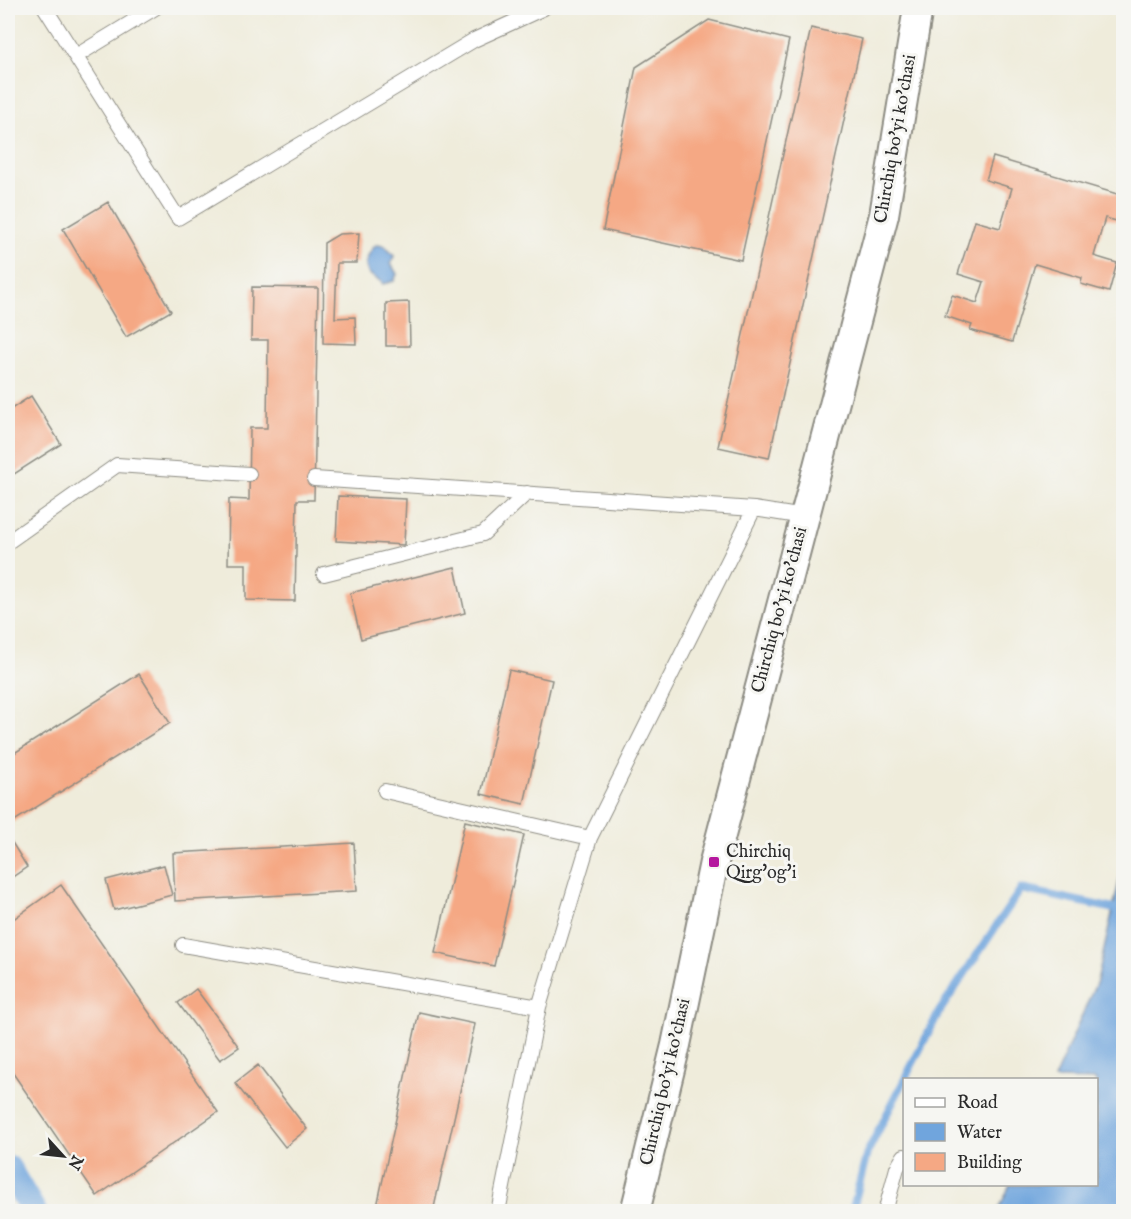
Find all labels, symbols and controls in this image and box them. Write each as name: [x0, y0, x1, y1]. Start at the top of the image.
street label: Chirchiq bo'yi ko'chasi: [870, 53, 922, 225]
street label: Chirchiq bo'yi ko'chasi: [747, 524, 813, 696]
place label: Chirchiq Qirg'og'i: [726, 841, 797, 885]
marker: Chirchiq Qirg'og'i: [707, 855, 721, 869]
street label: Chirchiq bo'yi ko'chasi: [636, 996, 696, 1168]
legend: [903, 1078, 1098, 1186]
text: Road: [957, 1092, 998, 1115]
text: Water: [957, 1122, 1002, 1145]
north arrow: [33, 1126, 93, 1186]
text: N: [62, 1150, 87, 1173]
text: Building: [957, 1152, 1022, 1175]

